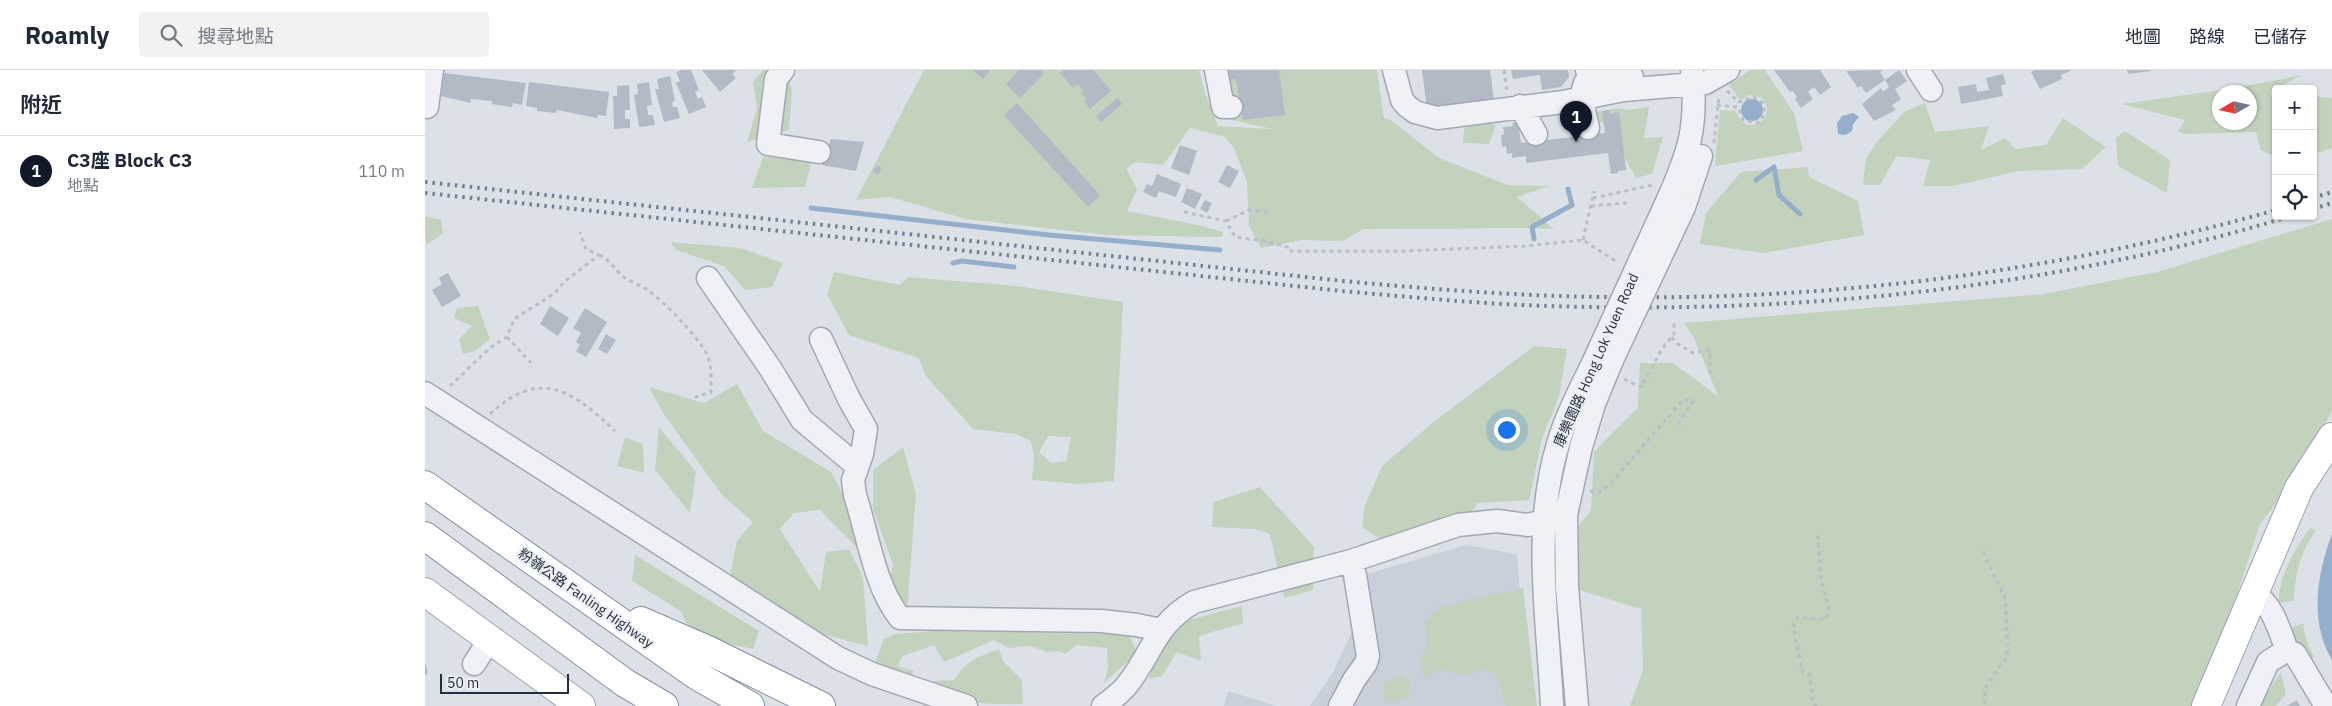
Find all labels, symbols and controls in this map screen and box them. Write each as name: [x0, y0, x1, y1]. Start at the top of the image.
search box: [139, 12, 489, 57]
text: Roamly: [25, 19, 109, 51]
icon: search: [157, 21, 185, 49]
text: 搜尋地點: [197, 24, 273, 48]
text: 地圖: [2125, 25, 2161, 48]
text: 路線: [2189, 25, 2225, 48]
text: 已儲存: [2253, 25, 2307, 48]
north arrow: [2212, 85, 2257, 130]
map controls: [2272, 85, 2317, 220]
button: +: [2272, 85, 2317, 130]
text: 附近: [20, 90, 62, 118]
pin: 1: [1560, 101, 1592, 142]
button: −: [2272, 130, 2317, 175]
text: C3座 Block C3: [67, 148, 192, 172]
text: 1: [31, 161, 41, 181]
text: 110 m: [358, 161, 405, 181]
text: 地點: [67, 175, 99, 195]
button: locate: [2272, 175, 2317, 220]
street label: 康樂園路 Hong Lok Yuen Road: [1550, 270, 1642, 450]
your location: [1494, 417, 1520, 443]
street label: 粉嶺公路 Fanling Highway: [515, 544, 657, 652]
scale bar: [440, 671, 569, 694]
text: 50 m: [447, 674, 479, 692]

